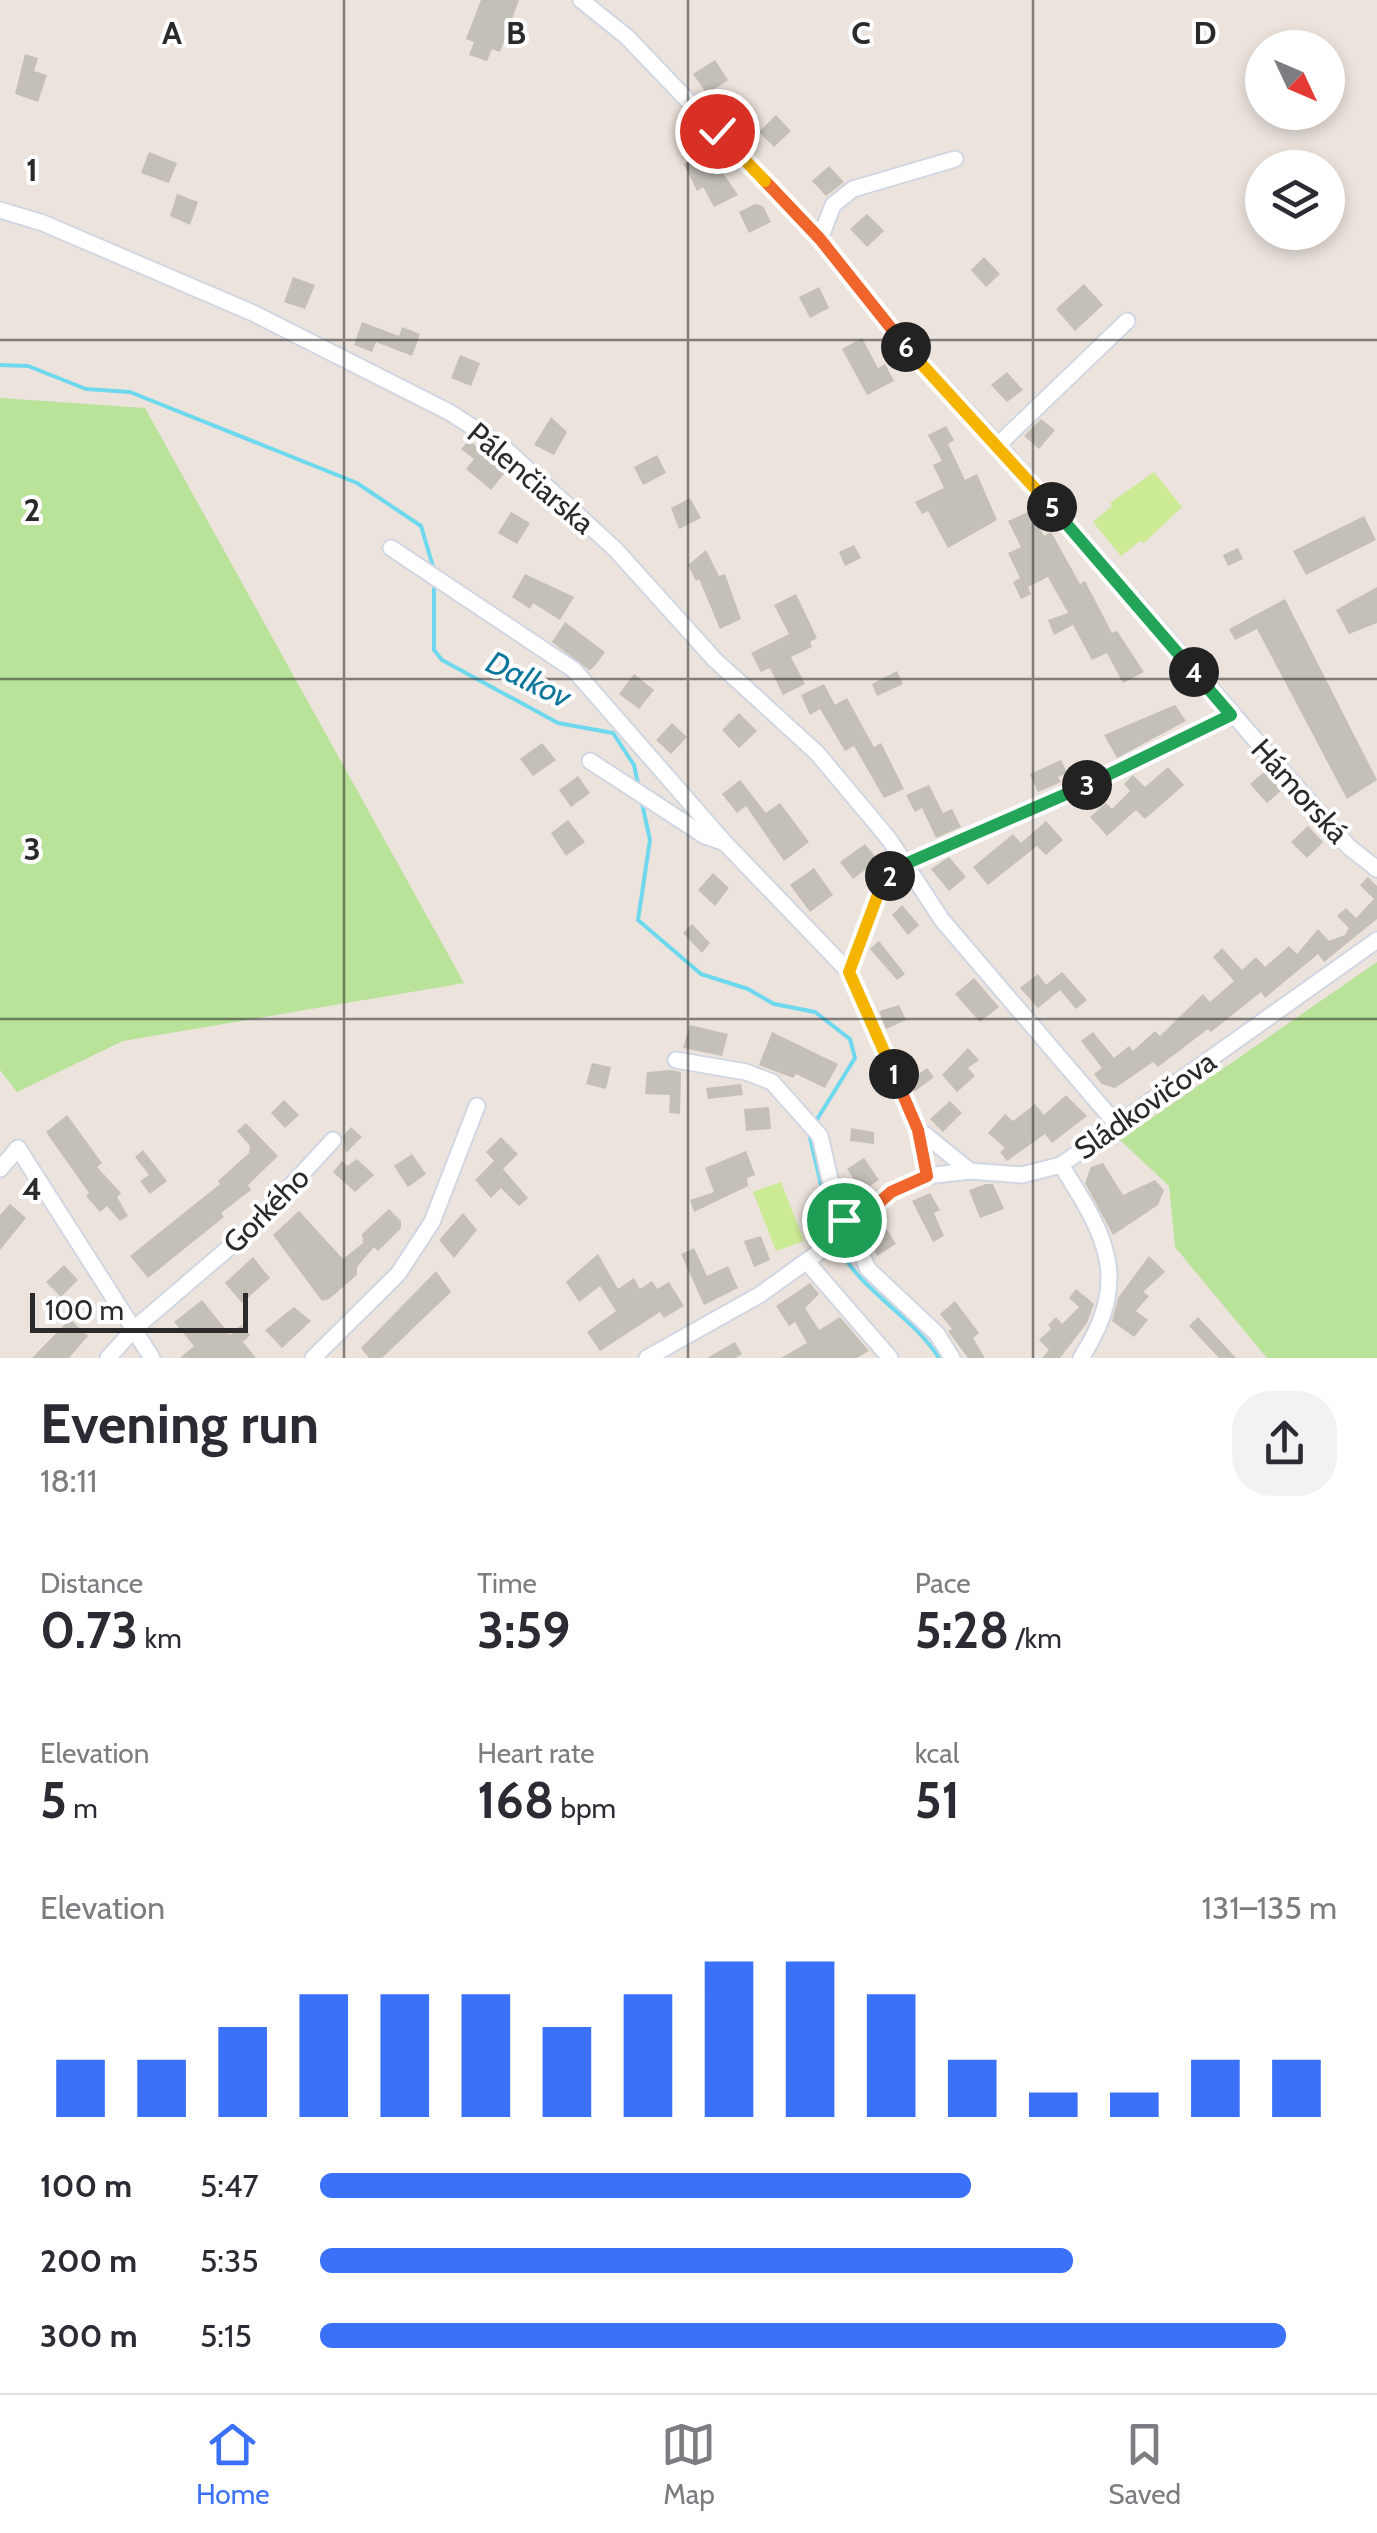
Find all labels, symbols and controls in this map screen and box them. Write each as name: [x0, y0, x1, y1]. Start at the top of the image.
text: A: [162, 13, 182, 52]
text: B: [506, 13, 526, 52]
text: C: [851, 13, 871, 52]
text: D: [1193, 13, 1217, 52]
north arrow: [1245, 30, 1345, 130]
map controls: [1245, 30, 1345, 250]
pin: [675, 89, 760, 174]
icon: check: [690, 104, 745, 159]
text: 1: [26, 150, 38, 189]
button: layers: [1245, 150, 1345, 250]
pin: 6: [881, 322, 931, 372]
text: 6: [898, 330, 914, 364]
street label: Pálenčiarska: [460, 414, 602, 542]
pin: 5: [1027, 482, 1077, 532]
text: 2: [24, 490, 40, 529]
text: 5: [1044, 490, 1060, 524]
water label: Dalkov: [480, 642, 579, 717]
pin: 4: [1169, 647, 1219, 697]
text: 4: [1185, 655, 1203, 689]
street label: Hámorská: [1244, 731, 1357, 851]
pin: 3: [1062, 760, 1112, 810]
text: 3: [1079, 768, 1095, 802]
text: 3: [23, 829, 41, 868]
pin: 2: [865, 851, 915, 901]
text: 2: [883, 859, 897, 893]
street label: Sládkovičova: [1067, 1042, 1223, 1167]
pin: 1: [869, 1049, 919, 1099]
text: 1: [889, 1057, 899, 1091]
street label: Gorkého: [215, 1159, 317, 1261]
text: 4: [22, 1169, 42, 1208]
pin: [802, 1178, 887, 1263]
icon: arrive: [817, 1193, 872, 1248]
scale bar: [30, 1288, 248, 1332]
text: 100 m: [45, 1293, 124, 1327]
text: Evening run: [40, 1390, 319, 1457]
button: share: [1232, 1391, 1337, 1496]
text: 18:11: [40, 1461, 97, 1500]
text: Distance: [40, 1566, 143, 1600]
text: Time: [477, 1566, 537, 1600]
text: Pace: [915, 1566, 971, 1600]
text: 0.73: [40, 1600, 138, 1661]
text: 3:59: [477, 1600, 570, 1661]
text: 5:28: [915, 1600, 1009, 1661]
text: km: [138, 1621, 182, 1655]
text: /km: [1009, 1621, 1062, 1655]
text: Elevation: [40, 1736, 149, 1770]
text: Heart rate: [477, 1736, 595, 1770]
text: kcal: [915, 1736, 959, 1770]
text: 5: [40, 1770, 67, 1831]
text: 168: [477, 1770, 554, 1831]
text: 51: [915, 1770, 960, 1831]
text: m: [67, 1791, 98, 1825]
text: bpm: [554, 1791, 616, 1825]
text: Elevation: [40, 1888, 165, 1927]
text: 131–135 m: [1202, 1888, 1337, 1927]
text: 100 m: [40, 2166, 132, 2205]
text: 5:47: [200, 2166, 259, 2205]
text: 200 m: [40, 2241, 137, 2280]
text: 5:35: [200, 2241, 259, 2280]
text: 300 m: [40, 2316, 137, 2355]
text: 5:15: [200, 2316, 252, 2355]
tab: Home: [196, 2417, 270, 2511]
tab: Map: [661, 2417, 716, 2511]
tab: Saved: [1108, 2417, 1181, 2511]

